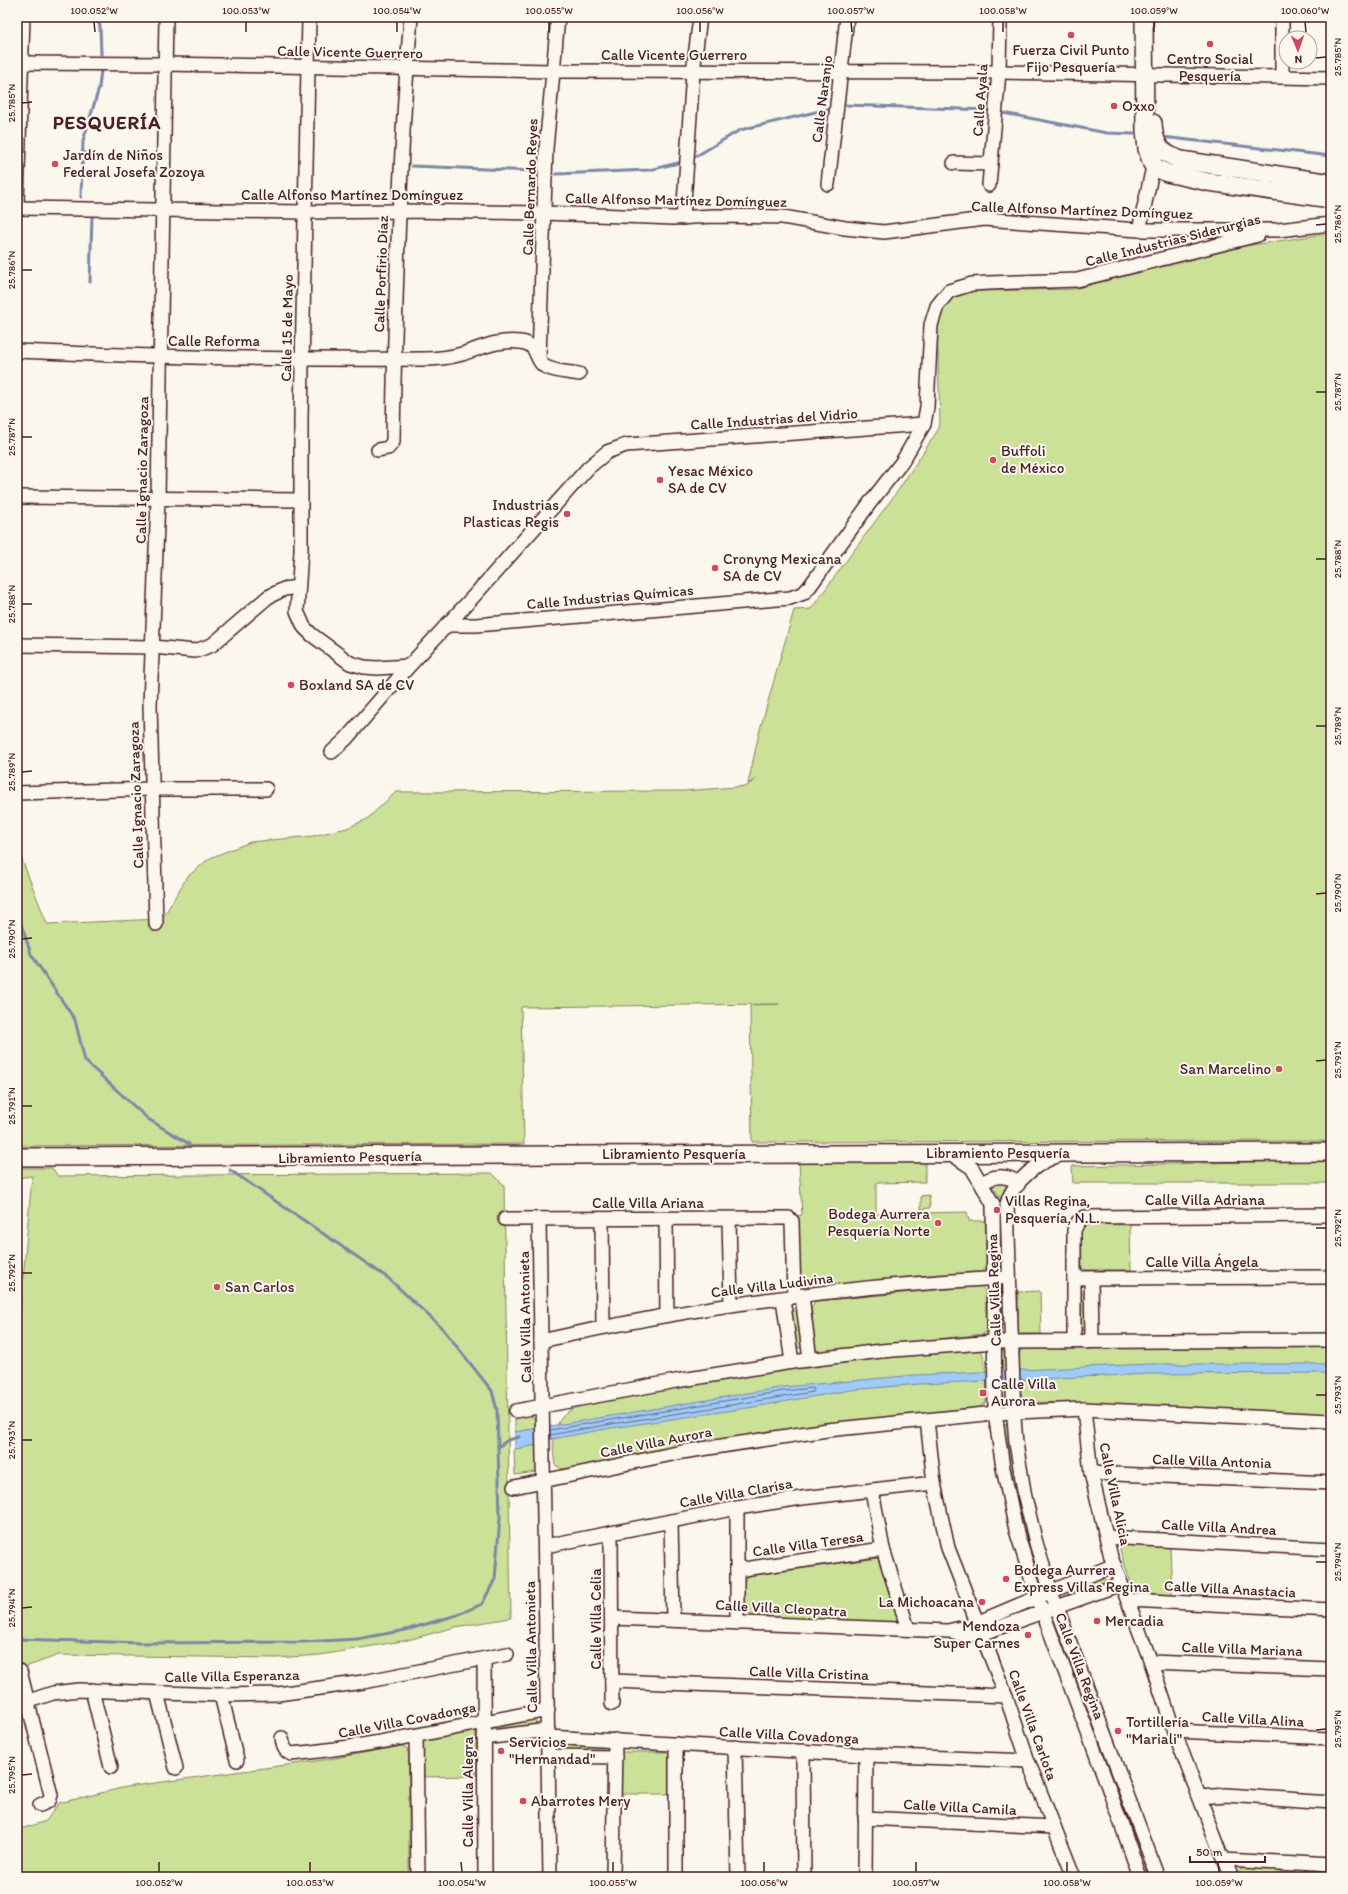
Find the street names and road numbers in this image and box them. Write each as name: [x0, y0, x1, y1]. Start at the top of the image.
street label: Calle Vicente Guerrero: [277, 42, 423, 62]
street label: Calle Vicente Guerrero: [601, 46, 747, 64]
street label: Calle Naranjo: [808, 54, 836, 144]
street label: Calle Ayala: [968, 63, 992, 137]
street label: Calle Bernardo Reyes: [519, 118, 541, 256]
street label: Calle Alfonso Martínez Domínguez: [241, 186, 463, 204]
street label: Calle Alfonso Martínez Domínguez: [565, 189, 787, 211]
street label: Calle Alfonso Martínez Domínguez: [971, 197, 1193, 223]
street label: Calle Industrias Siderurgias: [1083, 209, 1263, 271]
street label: Calle Porfirio Díaz: [370, 215, 392, 333]
street label: Calle 15 de Mayo: [277, 274, 297, 382]
street label: Calle Reforma: [168, 332, 260, 350]
street label: Calle Ignacio Zaragoza: [132, 396, 152, 544]
street label: Calle Industrias del Vidrio: [690, 404, 858, 434]
street label: Calle Industrias Químicas: [526, 581, 694, 613]
street label: Calle Ignacio Zaragoza: [124, 721, 148, 869]
street label: Libramiento Pesquería: [926, 1144, 1070, 1162]
street label: Libramiento Pesquería: [602, 1145, 746, 1163]
street label: Libramiento Pesquería: [278, 1147, 422, 1167]
street label: Calle Villa Adriana: [1145, 1191, 1265, 1209]
street label: Calle Villa Ariana: [592, 1194, 704, 1212]
street label: Calle Villa Regina: [983, 1233, 1005, 1347]
street label: Calle Villa Antonieta: [515, 1250, 535, 1383]
street label: Calle Villa Ángela: [1145, 1253, 1259, 1271]
street label: Calle Villa Ludivina: [710, 1268, 835, 1301]
street label: Calle Villa Aurora: [599, 1422, 714, 1462]
street label: Calle Villa Alicia: [1095, 1441, 1135, 1547]
street label: Calle Villa Antonia: [1152, 1450, 1272, 1472]
street label: Calle Villa Clarisa: [678, 1474, 794, 1512]
street label: Calle Villa Andrea: [1161, 1515, 1277, 1539]
street label: Calle Villa Teresa: [751, 1527, 865, 1561]
street label: Calle Villa Celia: [587, 1568, 605, 1670]
street label: Calle Villa Anastacia: [1164, 1577, 1297, 1601]
street label: Calle Villa Antonieta: [521, 1580, 541, 1713]
street label: Calle Villa Cleopatra: [715, 1596, 848, 1620]
street label: Calle Villa Regina: [1051, 1610, 1109, 1722]
street label: Calle Villa Mariana: [1181, 1638, 1303, 1660]
street label: Calle Villa Cristina: [749, 1662, 869, 1684]
street label: Calle Villa Esperanza: [164, 1666, 300, 1686]
street label: Calle Villa Carlota: [1005, 1667, 1061, 1783]
street label: Calle Villa Covadonga: [337, 1698, 478, 1742]
street label: Calle Villa Alina: [1201, 1707, 1305, 1731]
street label: Calle Villa Covadonga: [719, 1722, 860, 1748]
street label: Calle Villa Alegra: [459, 1736, 477, 1848]
street label: Calle Villa Camila: [903, 1795, 1017, 1819]

